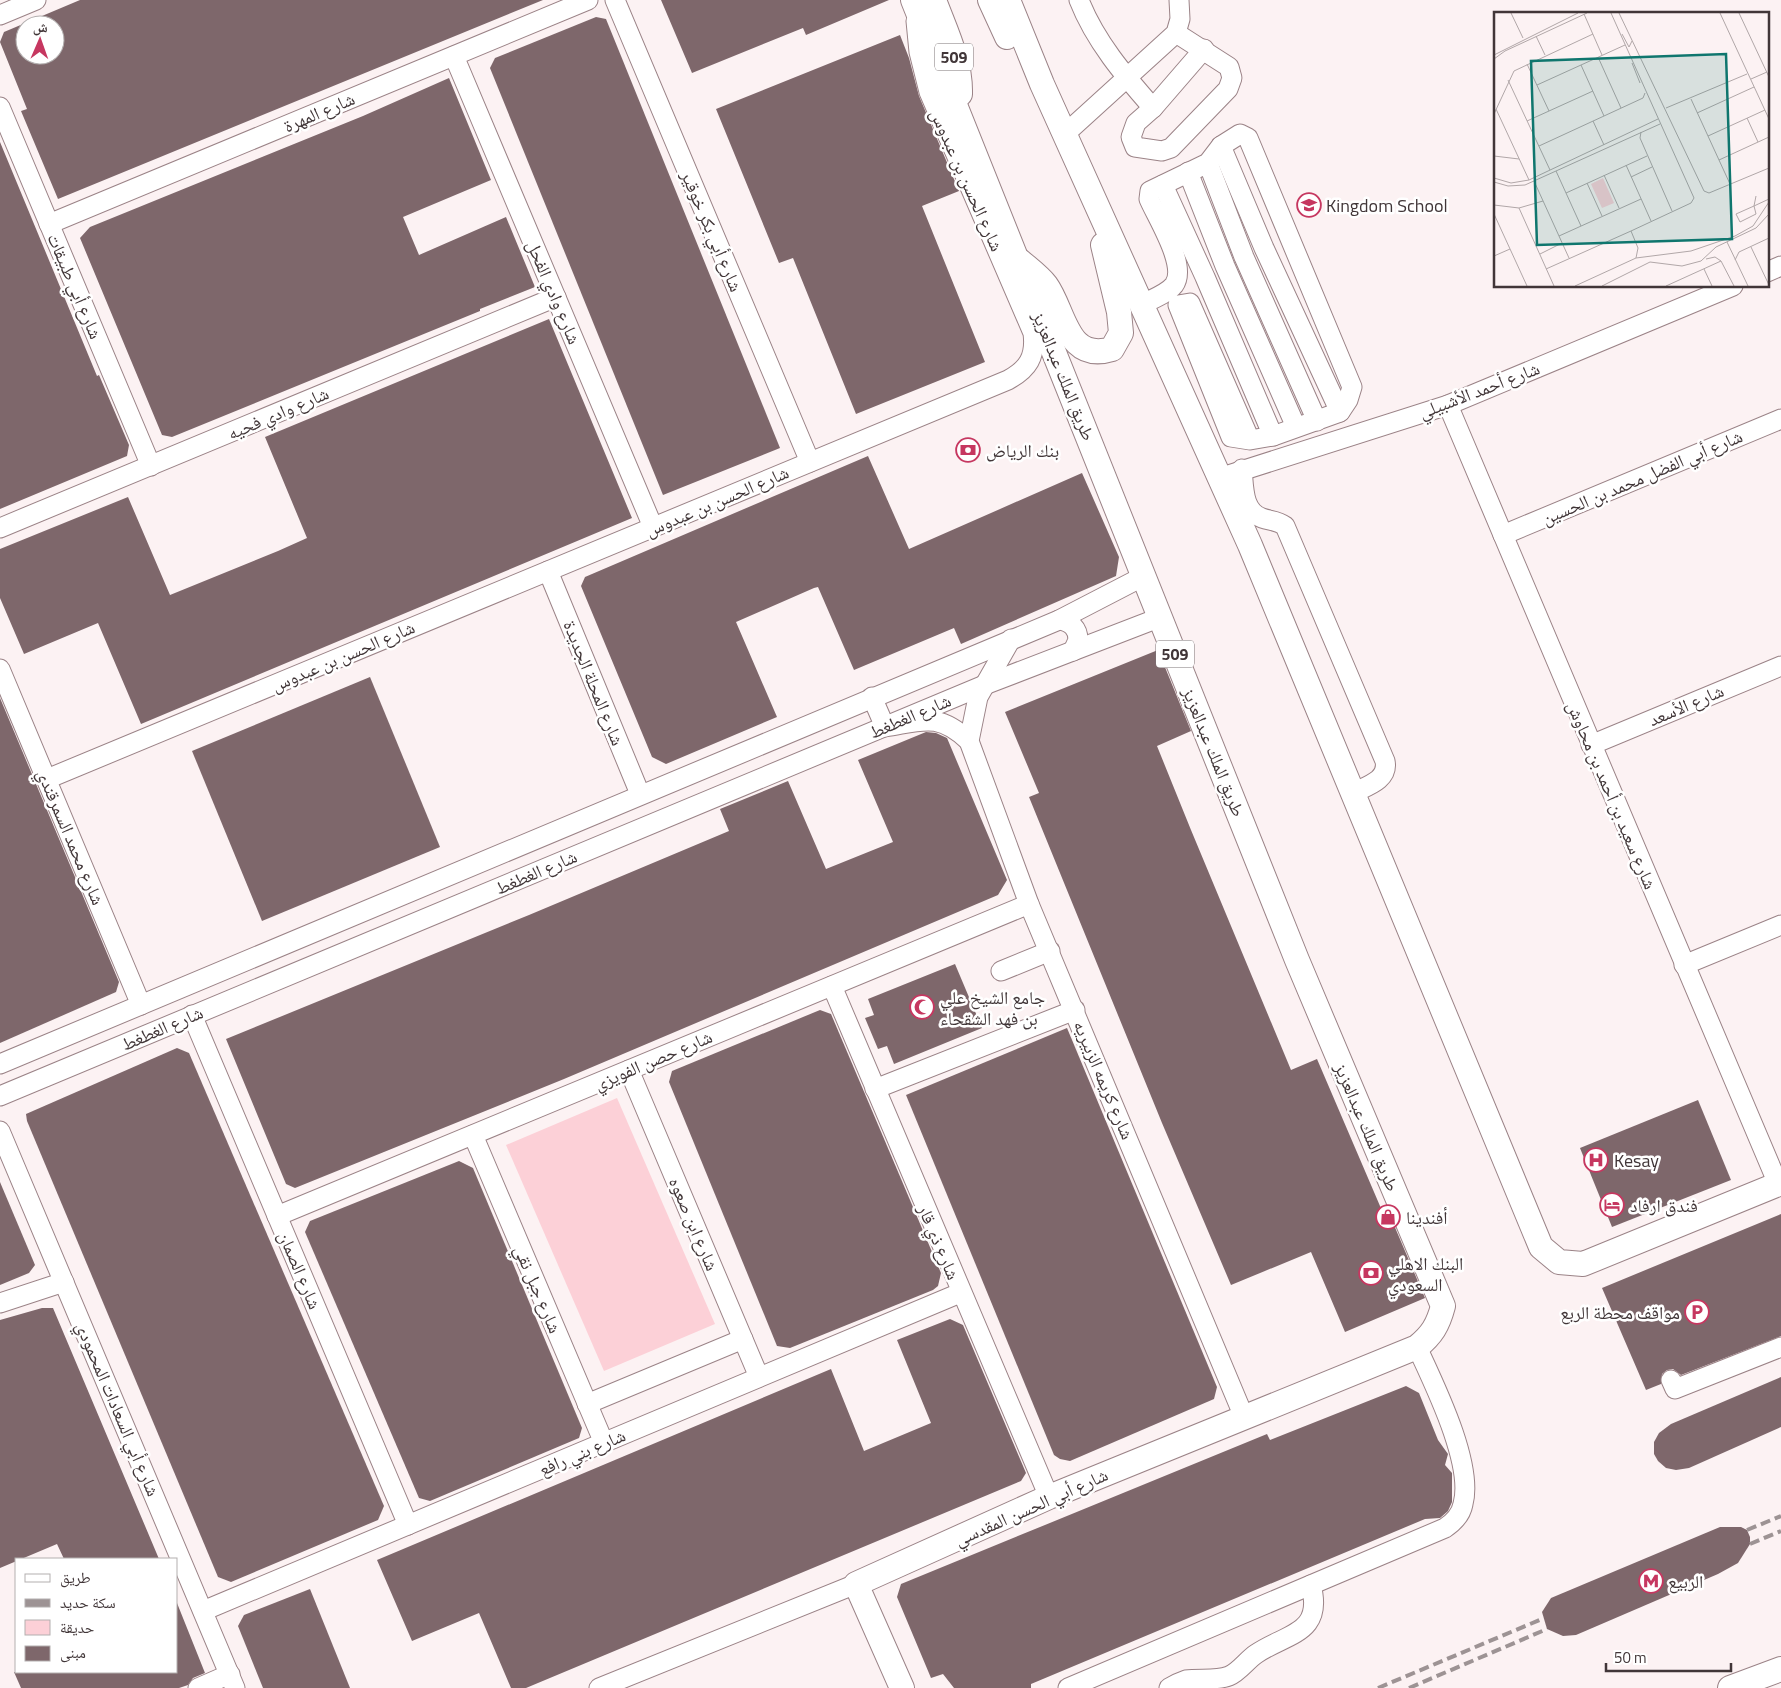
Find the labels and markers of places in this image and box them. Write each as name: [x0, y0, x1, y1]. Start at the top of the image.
school or university icon: Kingdom School: [1296, 192, 1322, 218]
place label: Kingdom School: [1326, 192, 1448, 219]
bank icon: بنك الرياض: [955, 437, 981, 463]
place label: بنك الرياض: [986, 437, 1059, 464]
place label: جامع الشيخ علي بن فهد الشقحاء: [940, 984, 1045, 1032]
mosque icon: جامع الشيخ علي بن فهد الشقحاء: [909, 994, 935, 1020]
hospital icon: Kesay: [1583, 1147, 1609, 1173]
place label: Kesay: [1614, 1147, 1659, 1174]
hotel icon: فندق ارفاد: [1599, 1192, 1625, 1218]
place label: فندق ارفاد: [1630, 1192, 1698, 1219]
shop icon: أفندينا: [1375, 1204, 1401, 1230]
place label: أفندينا: [1406, 1204, 1448, 1231]
place label: البنك الاهلي السعودي: [1388, 1250, 1463, 1299]
bank icon: البنك الاهلي السعودي: [1358, 1260, 1384, 1286]
place label: مواقف محطة الربع: [1560, 1299, 1680, 1326]
parking icon: مواقف محطة الربع: [1684, 1299, 1710, 1325]
metro station icon: الربيع: [1638, 1568, 1664, 1594]
place label: الربيع: [1668, 1568, 1703, 1595]

